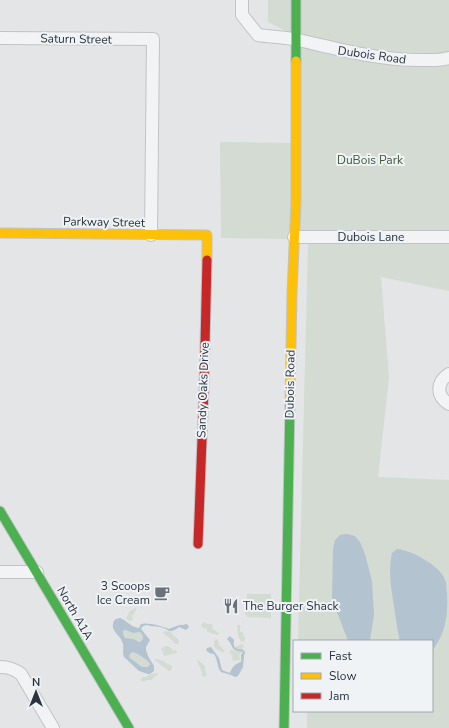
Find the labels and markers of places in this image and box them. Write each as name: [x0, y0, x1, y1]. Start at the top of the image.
place label: 3 Scoops Ice Cream: [97, 578, 150, 608]
cafe icon: 3 Scoops Ice Cream: [153, 584, 171, 602]
restaurant icon: The Burger Shack: [222, 597, 240, 615]
place label: The Burger Shack: [243, 598, 339, 614]

